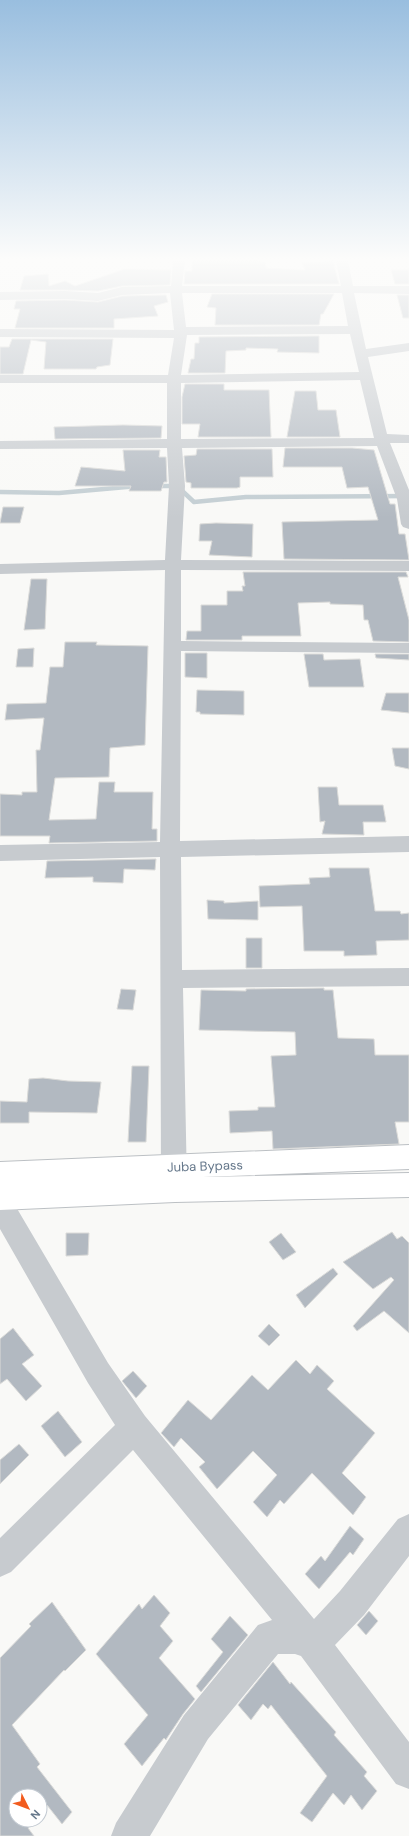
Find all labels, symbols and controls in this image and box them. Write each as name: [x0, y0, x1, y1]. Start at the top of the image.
street label: Juba Bypass: [167, 1156, 243, 1176]
north arrow: [8, 1788, 48, 1828]
text: N: [28, 1807, 43, 1822]

